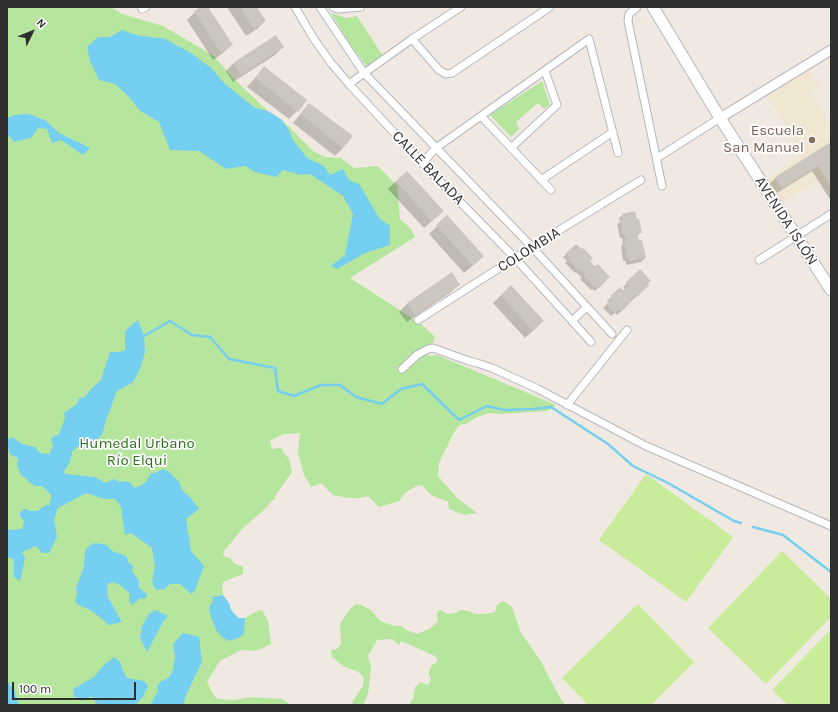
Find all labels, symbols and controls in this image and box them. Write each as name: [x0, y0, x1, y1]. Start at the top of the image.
north arrow: [12, 12, 52, 52]
text: N: [34, 16, 49, 31]
place label: Escuela San Manuel: [723, 122, 804, 157]
street label: CALLE BALADA: [388, 127, 468, 209]
marker: Escuela San Manuel: [807, 135, 817, 145]
street label: AVENIDA ISLÓN: [751, 173, 821, 269]
street label: COLOMBIA: [494, 224, 564, 276]
park label: Humedal Urbano Río Elqui: [79, 435, 195, 470]
scale bar: [14, 674, 138, 700]
text: 100 m: [19, 682, 51, 696]

